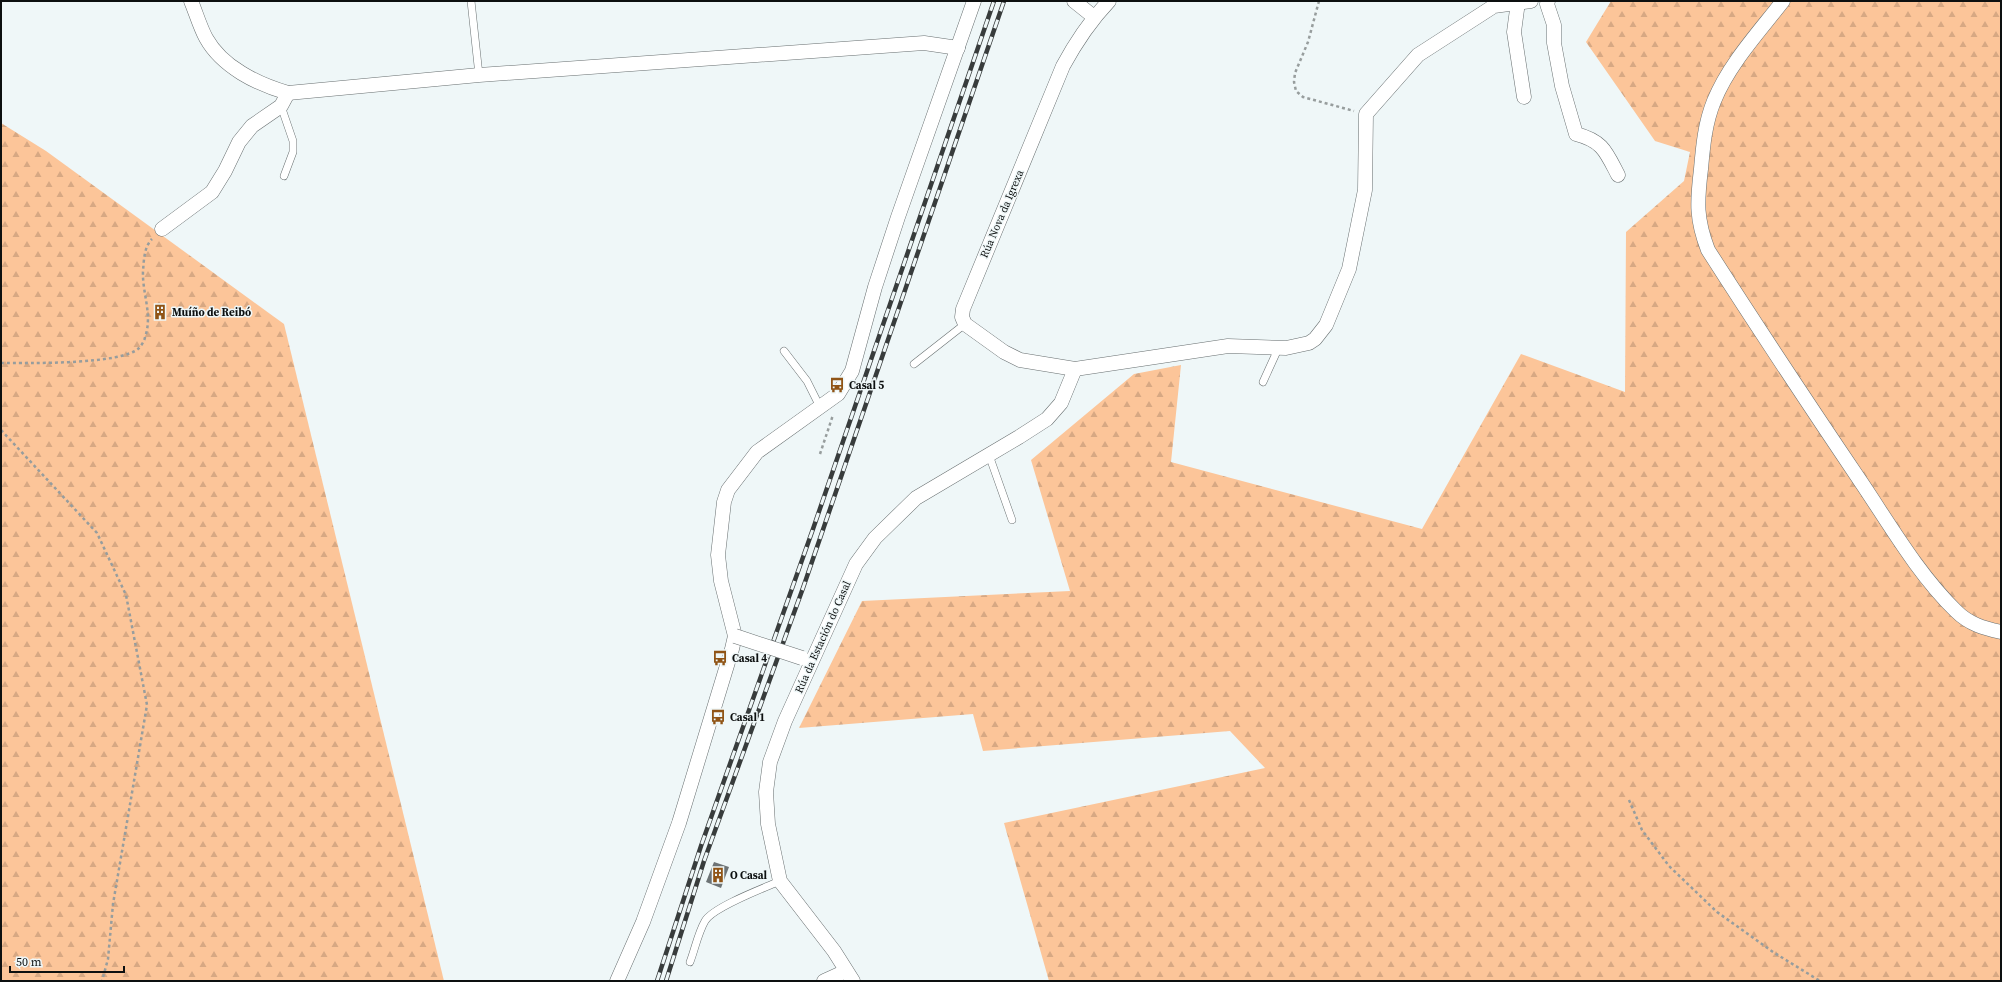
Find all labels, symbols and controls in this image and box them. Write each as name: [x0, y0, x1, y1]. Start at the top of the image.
street label: Rúa Nova da Igrexa: [977, 167, 1027, 260]
building icon: Muíño de Reibó: [151, 303, 169, 321]
place label: Muíño de Reibó: [172, 305, 251, 320]
bus stop icon: Casal 5: [828, 376, 846, 394]
place label: Casal 5: [849, 378, 884, 393]
street label: Rúa da Estación do Casal: [791, 578, 855, 696]
bus stop icon: Casal 4: [711, 649, 729, 667]
place label: Casal 4: [732, 651, 767, 666]
bus stop icon: Casal 1: [709, 708, 727, 726]
place label: Casal 1: [730, 710, 765, 725]
building icon: O Casal: [709, 866, 727, 884]
place label: O Casal: [730, 868, 768, 883]
scale bar: [10, 948, 124, 974]
text: 50 m: [16, 954, 42, 970]

